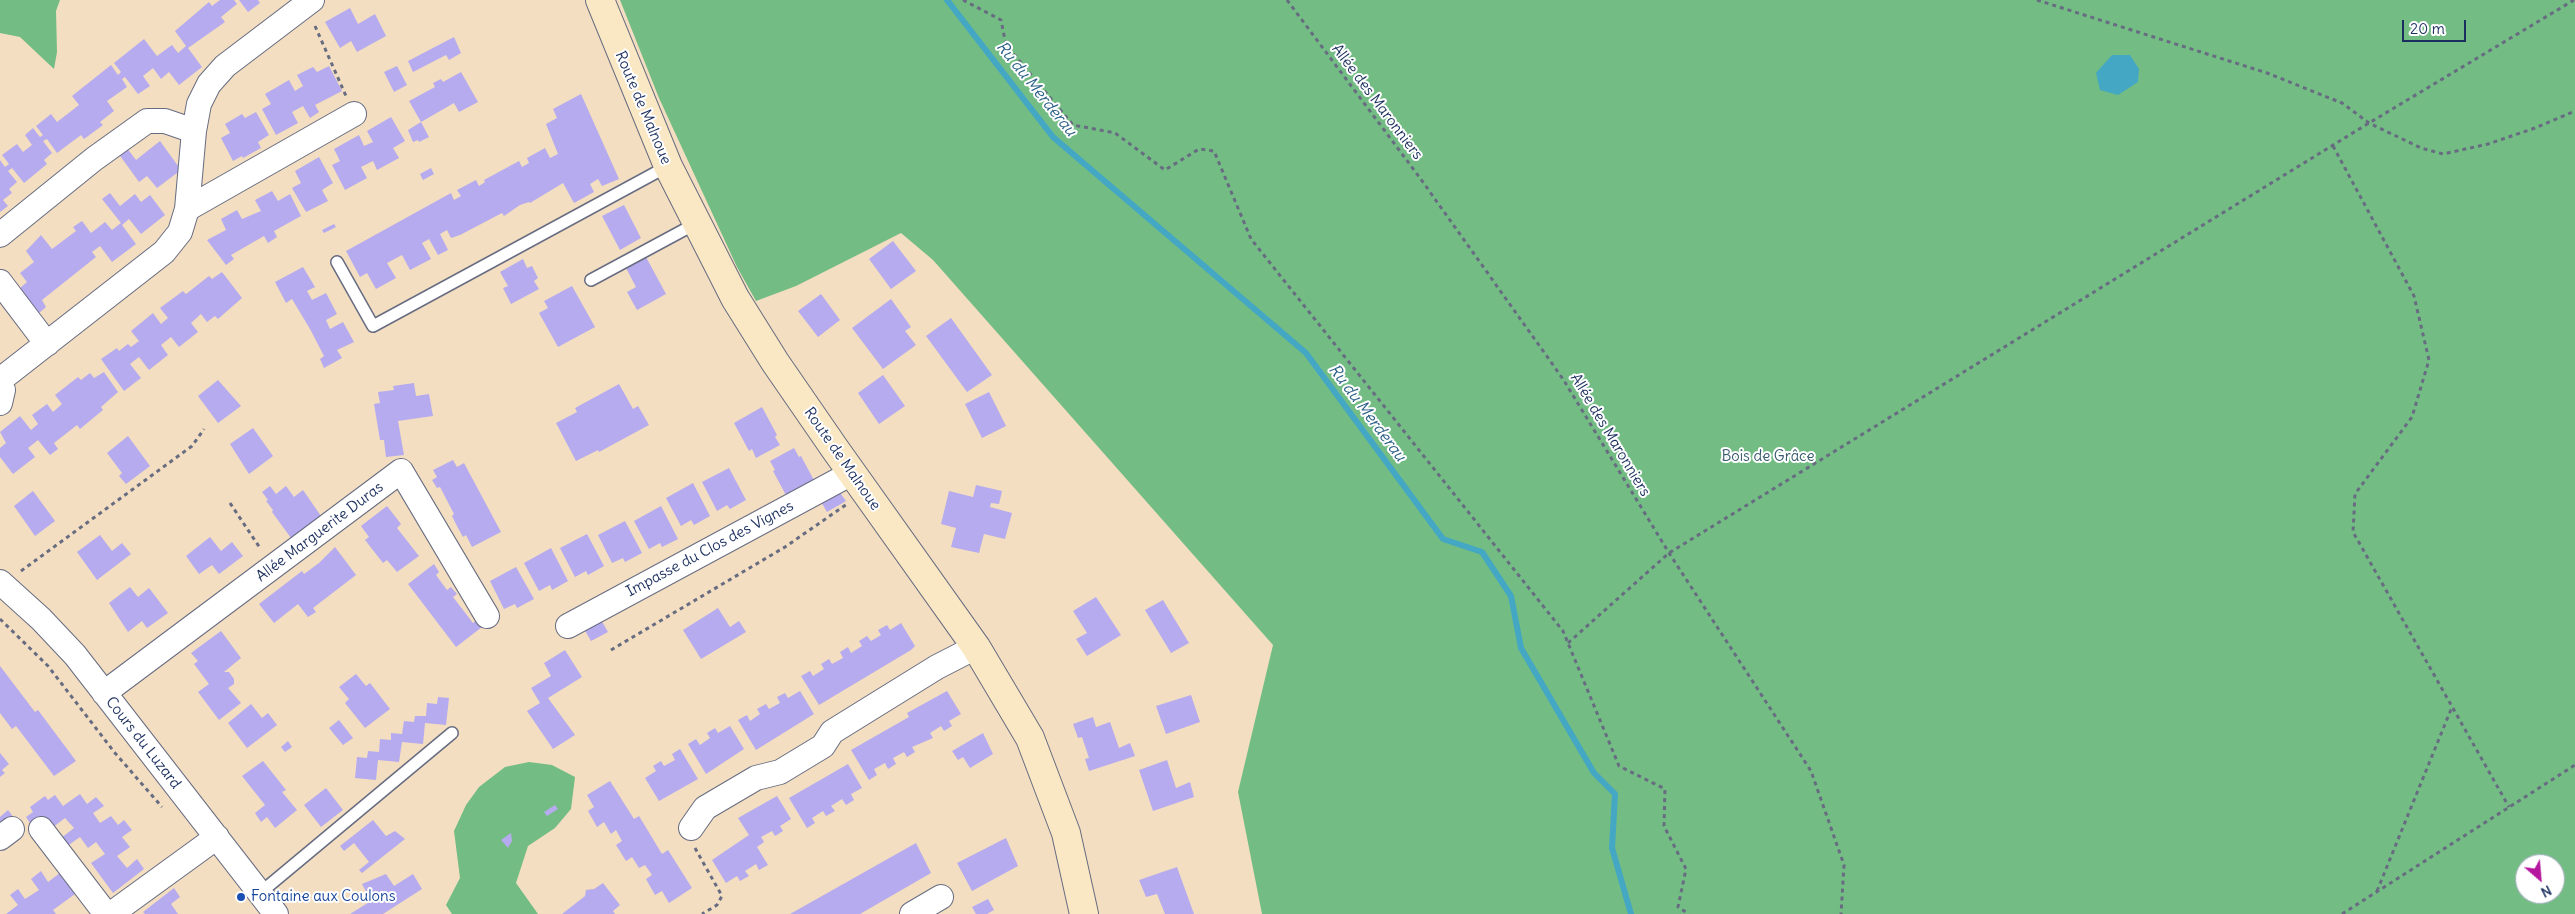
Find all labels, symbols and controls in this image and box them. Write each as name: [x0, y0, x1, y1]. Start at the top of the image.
scale bar: [2405, 10, 2469, 42]
text: 20 m: [2410, 19, 2445, 38]
water label: Ru du Merderau: [992, 38, 1080, 140]
street label: Allée des Maronniers: [1328, 41, 1426, 163]
street label: Route de Malnoue: [611, 49, 675, 167]
water label: Ru du Merderau: [1324, 361, 1410, 465]
street label: Allée des Maronniers: [1566, 370, 1654, 500]
street label: Route de Malnoue: [800, 404, 884, 514]
park label: Bois de Grâce: [1721, 448, 1815, 466]
street label: Allée Marguerite Duras: [253, 478, 387, 586]
street label: Impasse du Clos des Vignes: [623, 497, 797, 601]
street label: Cours du Luzard: [102, 693, 184, 793]
north arrow: [2515, 854, 2565, 904]
text: N: [2538, 881, 2555, 902]
place label: Fontaine aux Coulons: [251, 888, 396, 906]
marker: Fontaine aux Coulons: [235, 891, 247, 903]

